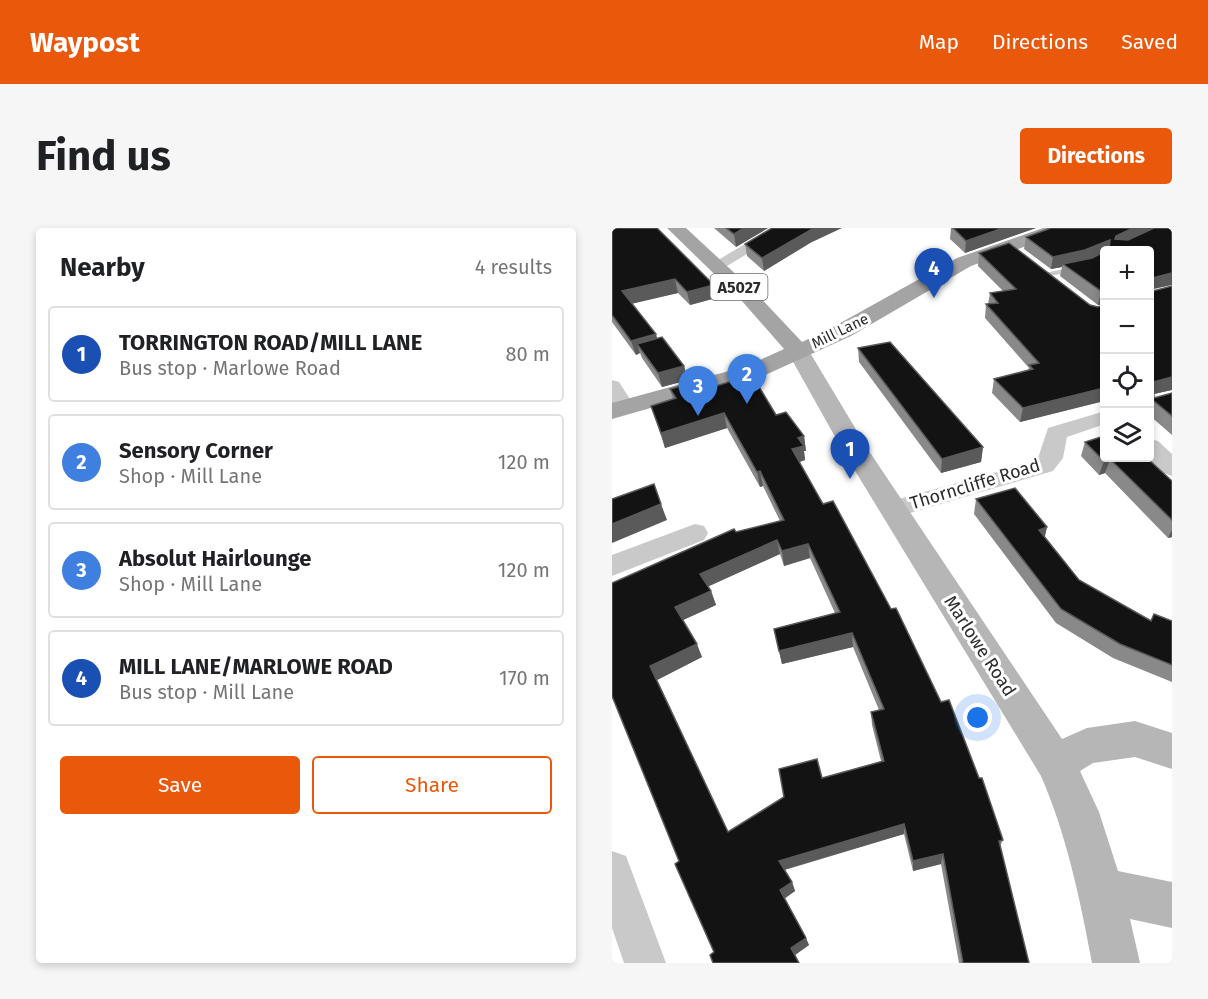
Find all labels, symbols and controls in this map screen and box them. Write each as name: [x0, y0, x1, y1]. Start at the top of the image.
text: Waypost: [30, 26, 140, 59]
text: Map: [919, 29, 959, 55]
text: Directions: [992, 29, 1088, 55]
text: Saved: [1121, 29, 1178, 55]
button: Directions: [1020, 128, 1172, 184]
text: Find us: [36, 131, 171, 181]
map controls: [1100, 246, 1154, 462]
button: +: [1100, 246, 1154, 300]
pin: 4: [914, 248, 954, 298]
text: Nearby: [60, 252, 145, 283]
text: 4 results: [475, 255, 552, 279]
road number: A5027: [710, 274, 768, 300]
button: −: [1100, 300, 1154, 354]
street label: Mill Lane: [809, 310, 871, 352]
text: TORRINGTON ROAD/MILL LANE: [119, 329, 422, 356]
text: 1: [77, 342, 86, 366]
text: 80 m: [505, 342, 550, 366]
pin: 2: [728, 354, 766, 404]
button: locate: [1100, 354, 1154, 408]
text: Bus stop · Marlowe Road: [119, 356, 341, 380]
pin: 3: [678, 366, 718, 416]
button: layers: [1100, 408, 1154, 462]
pin: 1: [830, 430, 870, 479]
text: Sensory Corner: [119, 437, 273, 464]
text: 2: [76, 450, 87, 474]
text: 120 m: [498, 450, 550, 474]
street label: Thorncliffe Road: [907, 454, 1043, 514]
text: Shop · Mill Lane: [119, 464, 262, 488]
text: Absolut Hairlounge: [119, 545, 311, 572]
text: 3: [76, 558, 87, 582]
text: 120 m: [498, 558, 550, 582]
text: Shop · Mill Lane: [119, 572, 262, 596]
street label: Marlowe Road: [939, 592, 1021, 700]
text: MILL LANE/MARLOWE ROAD: [119, 653, 393, 680]
text: 4: [76, 666, 87, 690]
text: 170 m: [499, 666, 550, 690]
text: Bus stop · Mill Lane: [119, 680, 294, 704]
your location: [963, 703, 992, 732]
button: Save: [60, 756, 300, 814]
button: Share: [312, 756, 552, 814]

